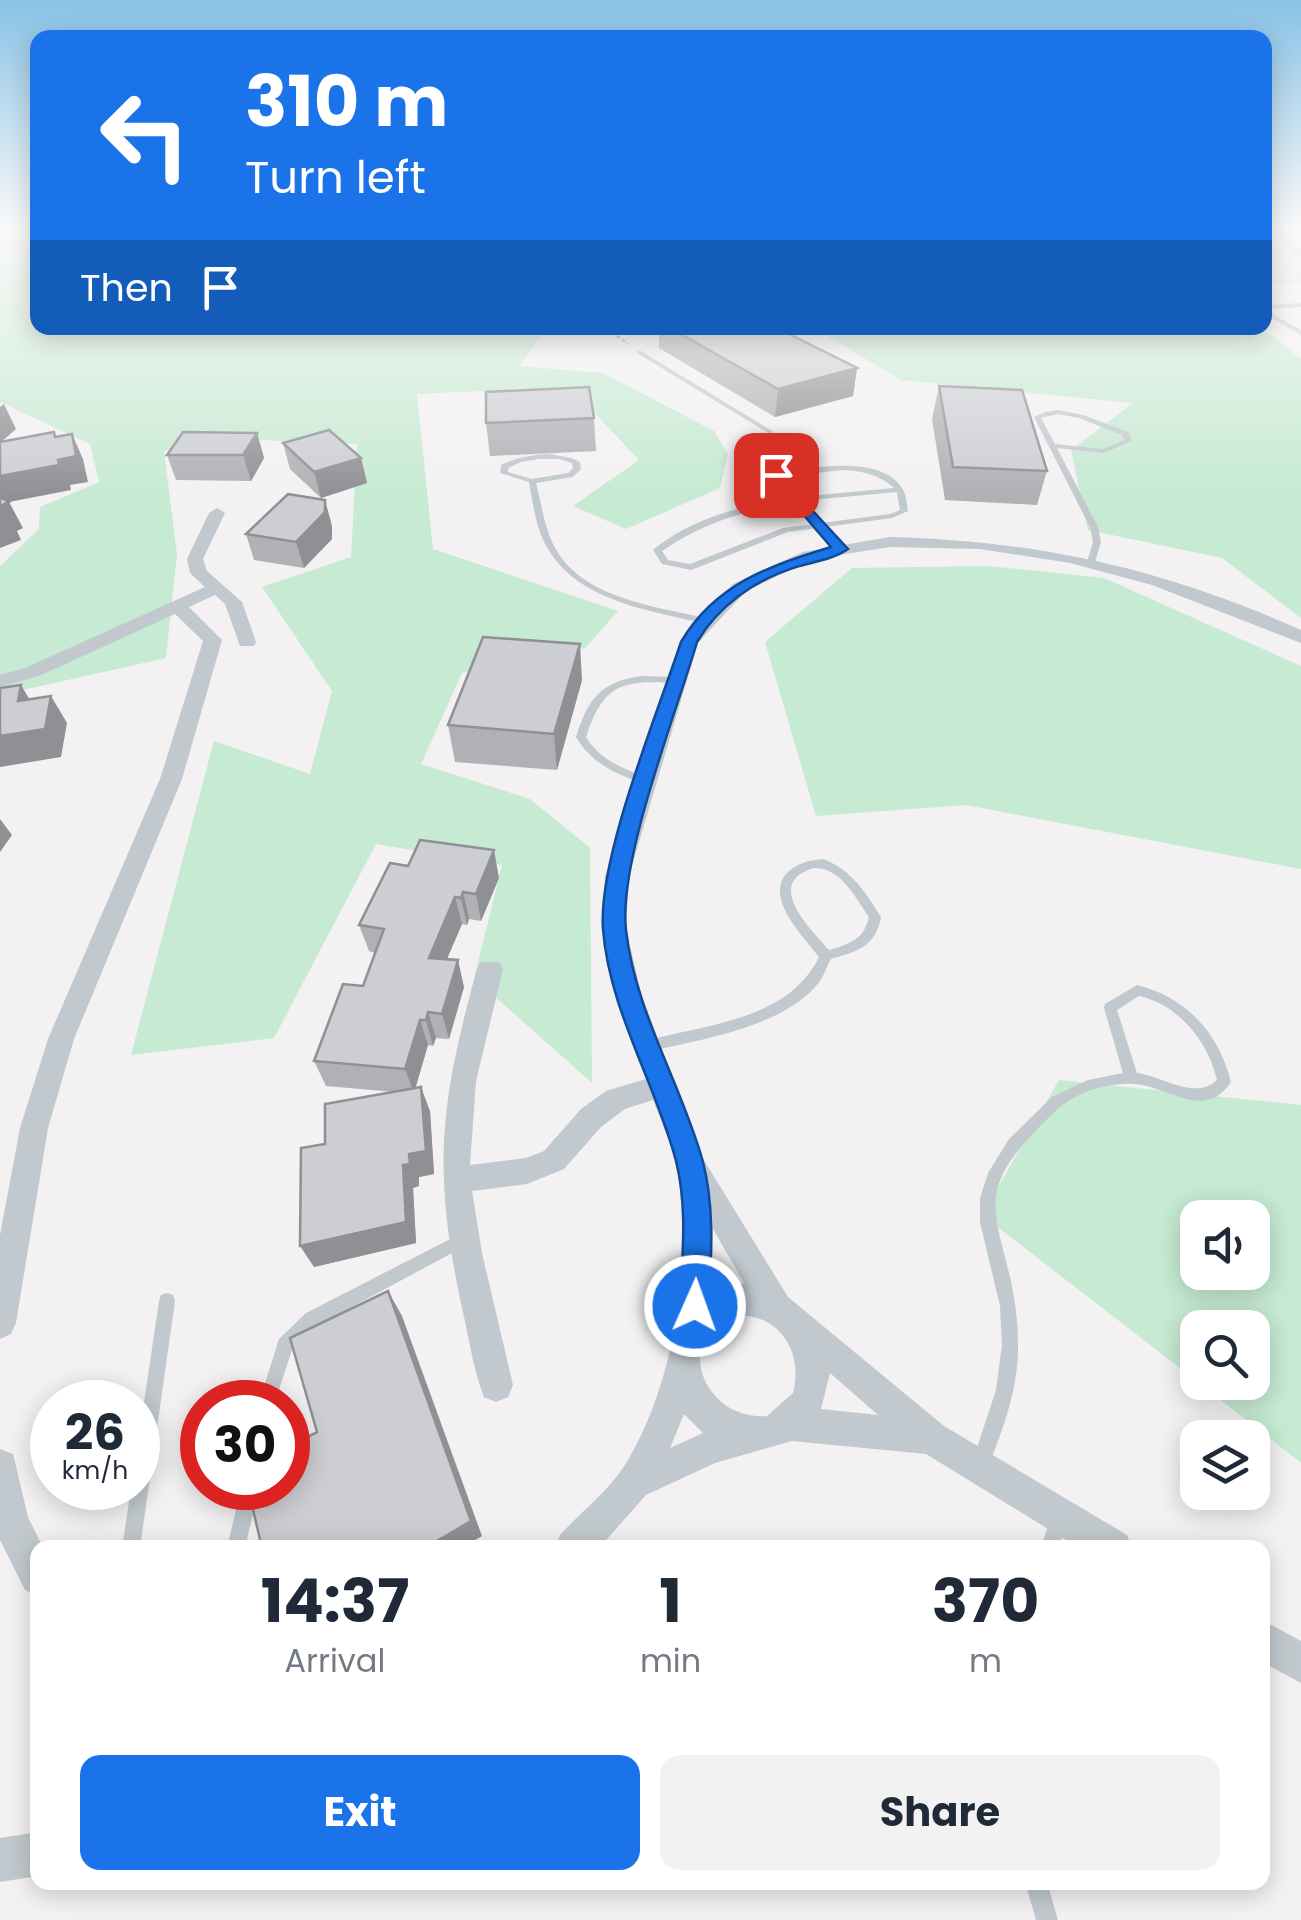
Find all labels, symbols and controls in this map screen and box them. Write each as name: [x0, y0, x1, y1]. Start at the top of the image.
text: 310 m: [245, 52, 448, 151]
icon: left: [80, 70, 210, 200]
text: Turn left: [245, 146, 426, 209]
icon: arrive: [193, 260, 248, 315]
text: Then: [80, 261, 173, 314]
pin: [734, 433, 819, 518]
icon: arrive: [749, 448, 804, 503]
map controls: [1180, 1200, 1270, 1510]
button: sound: [1180, 1200, 1270, 1290]
position arrow: [643, 1254, 747, 1358]
button: search: [1180, 1310, 1270, 1400]
speed limit sign: 30: [180, 1380, 310, 1510]
text: 26: [65, 1397, 125, 1468]
button: layers: [1180, 1420, 1270, 1510]
text: km/h: [62, 1453, 128, 1488]
text: 14:37: [261, 1559, 409, 1643]
text: 1: [659, 1559, 682, 1643]
text: 370: [932, 1559, 1039, 1643]
text: Arrival: [285, 1638, 385, 1683]
text: min: [640, 1638, 701, 1683]
text: m: [969, 1638, 1002, 1683]
button: Exit: [80, 1755, 640, 1870]
button: Share: [660, 1755, 1220, 1870]

